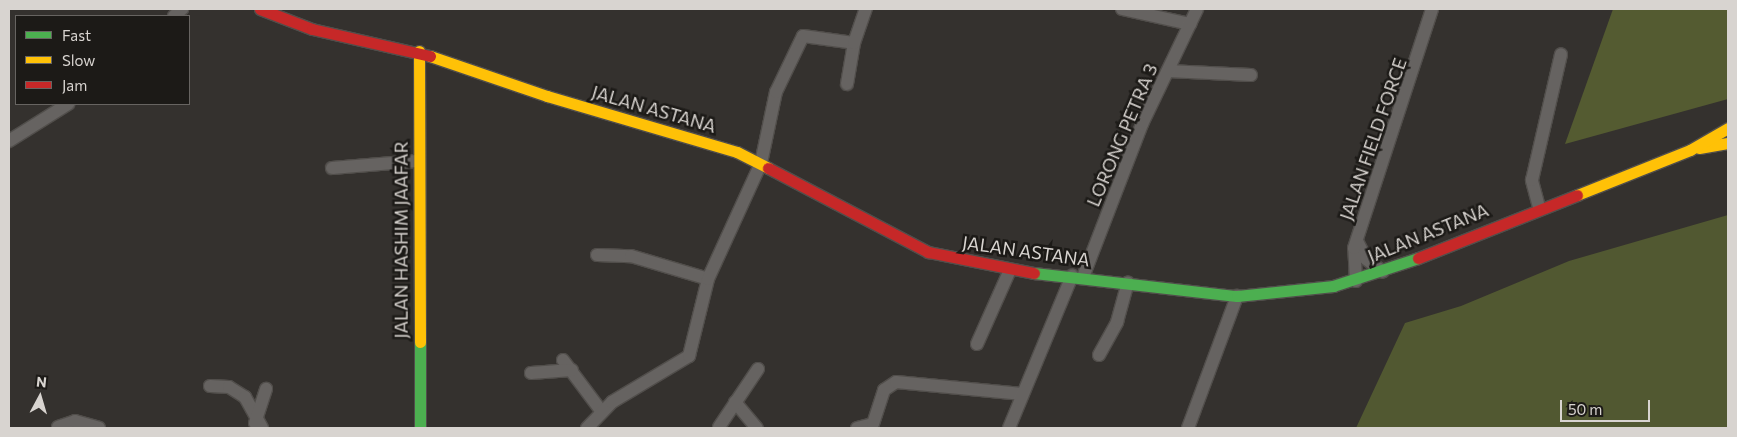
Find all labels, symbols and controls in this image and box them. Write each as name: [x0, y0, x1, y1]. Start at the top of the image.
legend: [15, 15, 190, 105]
text: Fast: [62, 26, 91, 44]
text: Slow: [62, 51, 95, 69]
street label: JALAN FIELD FORCE: [1335, 55, 1411, 223]
street label: LORONG PETRA 3: [1082, 60, 1162, 210]
text: Jam: [62, 76, 87, 94]
street label: JALAN ASTANA: [589, 81, 719, 137]
street label: JALAN HASHIM JAAFAR: [390, 141, 412, 339]
street label: JALAN ASTANA: [1364, 199, 1492, 267]
street label: JALAN ASTANA: [961, 231, 1091, 271]
north arrow: [15, 372, 65, 422]
text: N: [36, 373, 48, 391]
scale bar: [1562, 390, 1652, 422]
text: 50 m: [1568, 400, 1602, 418]

